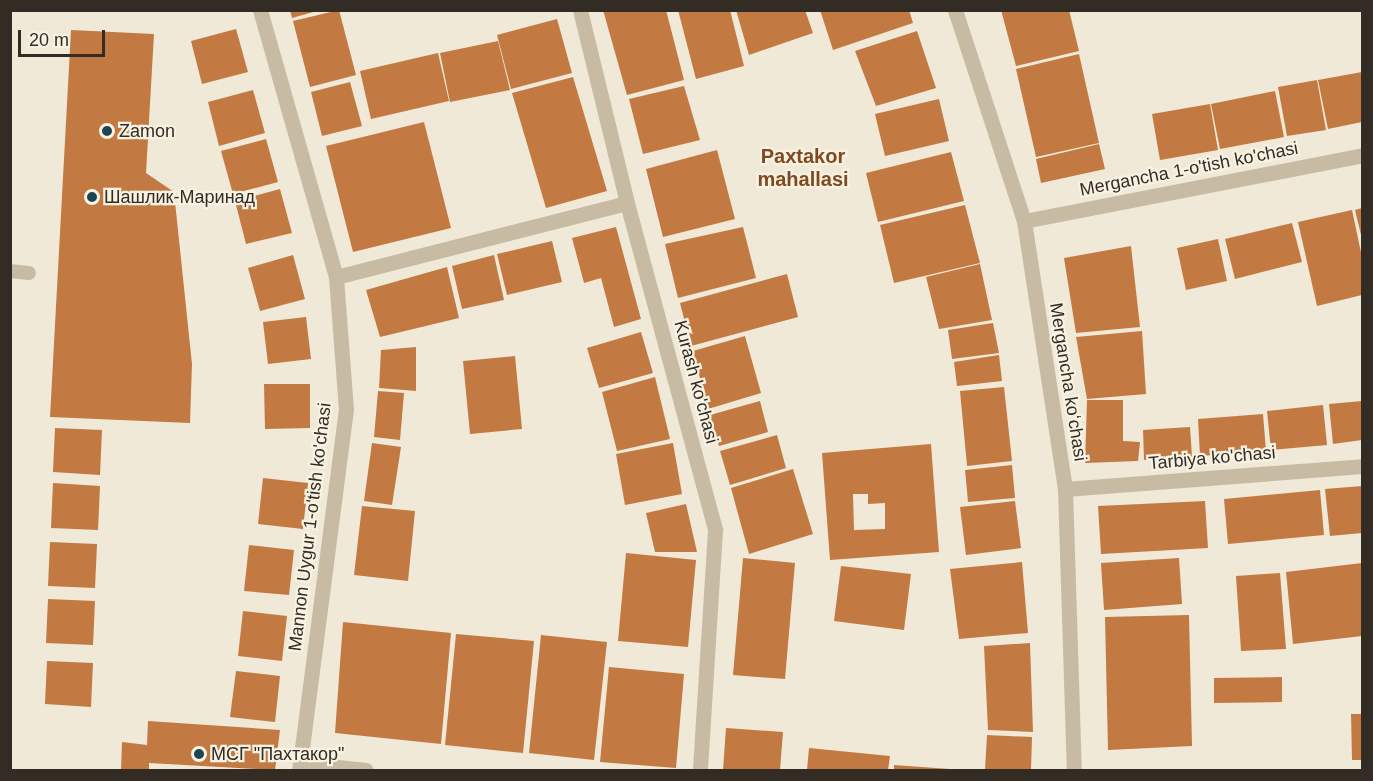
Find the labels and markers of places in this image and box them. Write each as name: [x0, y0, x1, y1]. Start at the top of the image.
place label: Zamon: [119, 120, 175, 142]
marker: Zamon: [100, 124, 114, 138]
place label: Шашлик-Маринад: [104, 186, 255, 208]
marker: Шашлик-Маринад: [85, 190, 99, 204]
place label: МСГ "Пахтакор": [211, 743, 344, 765]
marker: МСГ "Пахтакор": [192, 747, 206, 761]

